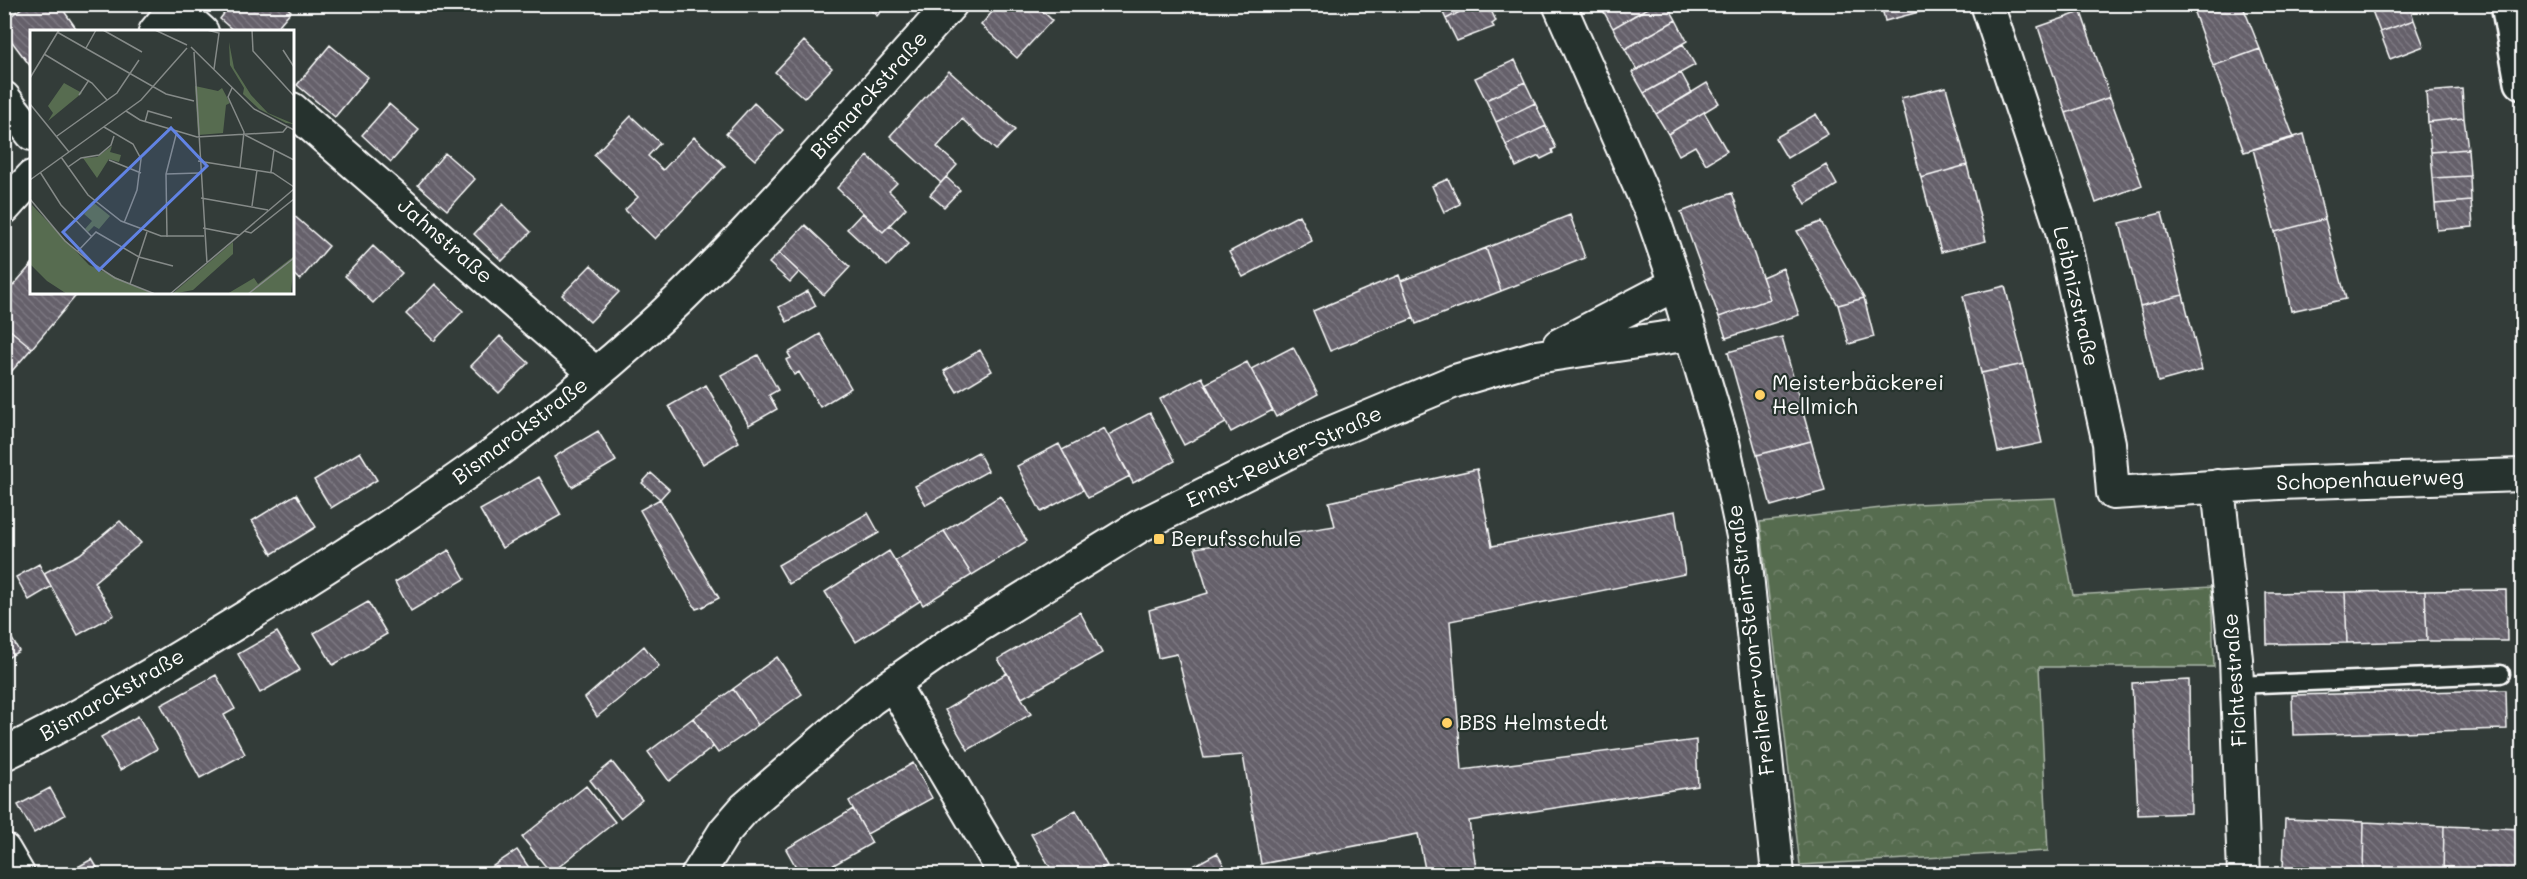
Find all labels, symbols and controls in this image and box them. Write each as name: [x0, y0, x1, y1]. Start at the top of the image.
street label: Bismarckstraße: [803, 24, 932, 164]
inset map: [30, 30, 294, 294]
street label: Jahnstraße: [393, 191, 499, 289]
street label: Leibnizstraße: [2048, 223, 2107, 368]
place label: Meisterbäckerei Hellmich: [1772, 368, 1944, 419]
street label: Bismarckstraße: [446, 370, 592, 490]
marker: Meisterbäckerei Hellmich: [1753, 388, 1767, 402]
street label: Ernst-Reuter-Straße: [1181, 398, 1386, 513]
street label: Schopenhauerweg: [2276, 462, 2464, 495]
street label: Freiherr-von-Stein-Straße: [1720, 503, 1780, 777]
place label: Berufsschule: [1171, 524, 1302, 551]
marker: Berufsschule: [1152, 532, 1166, 546]
street label: Fichtestraße: [2215, 612, 2252, 748]
street label: Bismarckstraße: [34, 641, 189, 746]
place label: BBS Helmstedt: [1459, 708, 1609, 735]
marker: BBS Helmstedt: [1440, 716, 1454, 730]

